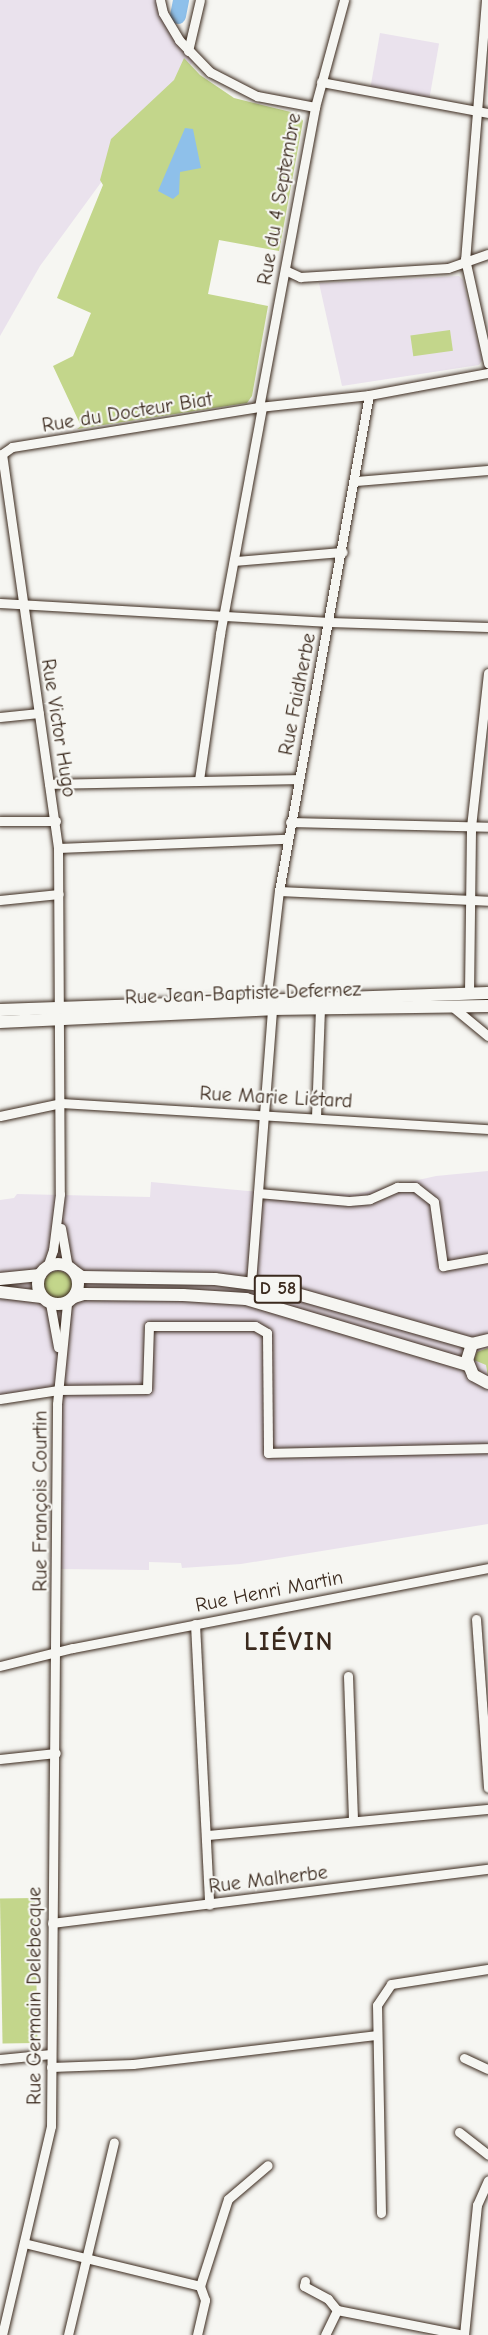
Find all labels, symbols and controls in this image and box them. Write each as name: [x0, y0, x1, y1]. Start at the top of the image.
street label: Rue du 4 Septembre: [252, 111, 306, 287]
street label: Rue du Docteur Biat: [40, 387, 214, 437]
street label: Rue Faidherbe: [273, 631, 321, 757]
street label: Rue Victor Hugo: [36, 657, 82, 799]
street label: Rue Jean-Baptiste Defernez: [124, 977, 362, 1009]
street label: Rue Marie Liétard: [199, 1081, 353, 1113]
road number: D 58: [252, 1274, 304, 1304]
street label: Rue François Courtin: [28, 1410, 52, 1592]
street label: Rue Henri Martin: [193, 1565, 345, 1617]
district label: LIÉVIN: [244, 1627, 334, 1659]
street label: Rue Malherbe: [207, 1860, 329, 1898]
street label: Rue Germain Delebecque: [22, 1887, 46, 2105]

